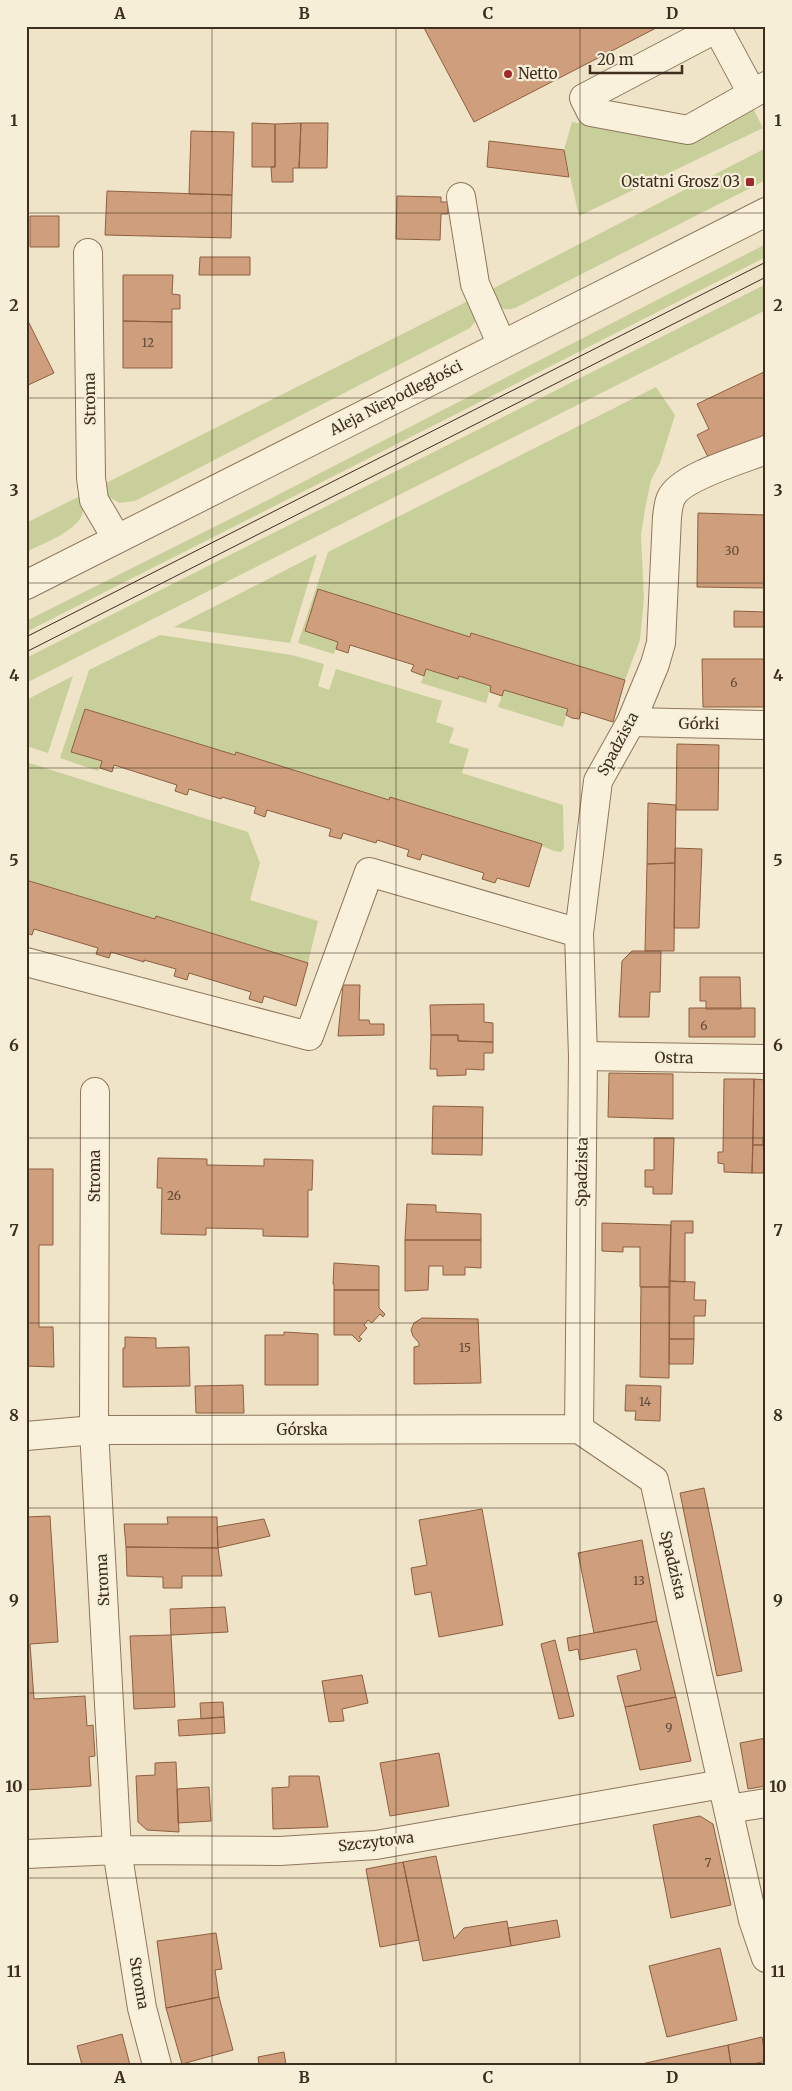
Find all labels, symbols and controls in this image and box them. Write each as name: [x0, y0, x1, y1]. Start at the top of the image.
text: A: [113, 3, 126, 23]
text: B: [298, 3, 310, 23]
text: C: [483, 3, 493, 23]
text: D: [666, 3, 678, 23]
scale bar: [590, 42, 682, 74]
text: 20 m: [597, 50, 634, 69]
place label: Netto: [518, 64, 558, 83]
marker: Netto: [502, 68, 514, 80]
text: 1: [10, 110, 18, 130]
text: 1: [774, 110, 782, 130]
place label: Ostatni Grosz 03: [621, 172, 740, 191]
marker: Ostatni Grosz 03: [744, 176, 756, 188]
text: 2: [9, 295, 19, 315]
text: 2: [773, 295, 783, 315]
house number: 12: [142, 335, 154, 350]
street label: Aleja Niepodległości: [325, 356, 465, 440]
street label: Stroma: [80, 372, 99, 426]
text: 3: [9, 480, 19, 500]
text: 3: [773, 480, 783, 500]
house number: 30: [725, 543, 739, 558]
text: 4: [9, 665, 19, 685]
text: 4: [773, 665, 783, 685]
house number: 6: [730, 675, 738, 690]
street label: Spadzista: [593, 709, 642, 779]
street label: Górki: [678, 714, 720, 733]
text: 5: [9, 850, 19, 870]
text: 5: [773, 850, 783, 870]
house number: 6: [700, 1018, 708, 1033]
text: 6: [9, 1035, 19, 1055]
text: 6: [773, 1035, 783, 1055]
street label: Ostra: [654, 1048, 694, 1067]
street label: Spadzista: [571, 1137, 592, 1207]
street label: Stroma: [85, 1150, 104, 1202]
house number: 26: [167, 1188, 181, 1203]
text: 7: [9, 1220, 19, 1240]
text: 7: [773, 1220, 783, 1240]
house number: 15: [459, 1340, 471, 1355]
house number: 14: [639, 1394, 652, 1409]
text: 8: [9, 1405, 19, 1425]
text: 8: [773, 1405, 783, 1425]
street label: Górska: [276, 1420, 328, 1439]
street label: Spadzista: [656, 1529, 691, 1601]
street label: Stroma: [92, 1553, 113, 1607]
house number: 13: [633, 1573, 645, 1588]
text: 9: [9, 1590, 19, 1610]
text: 9: [773, 1590, 783, 1610]
house number: 9: [665, 1720, 673, 1735]
text: 10: [5, 1776, 23, 1796]
text: 10: [769, 1776, 787, 1796]
street label: Szczytowa: [337, 1827, 415, 1856]
house number: 7: [705, 1855, 712, 1870]
street label: Stroma: [126, 1955, 153, 2011]
text: 11: [7, 1961, 22, 1981]
text: 11: [771, 1961, 786, 1981]
text: A: [113, 2067, 126, 2087]
text: B: [298, 2067, 310, 2087]
text: C: [483, 2067, 493, 2087]
text: D: [666, 2067, 678, 2087]

